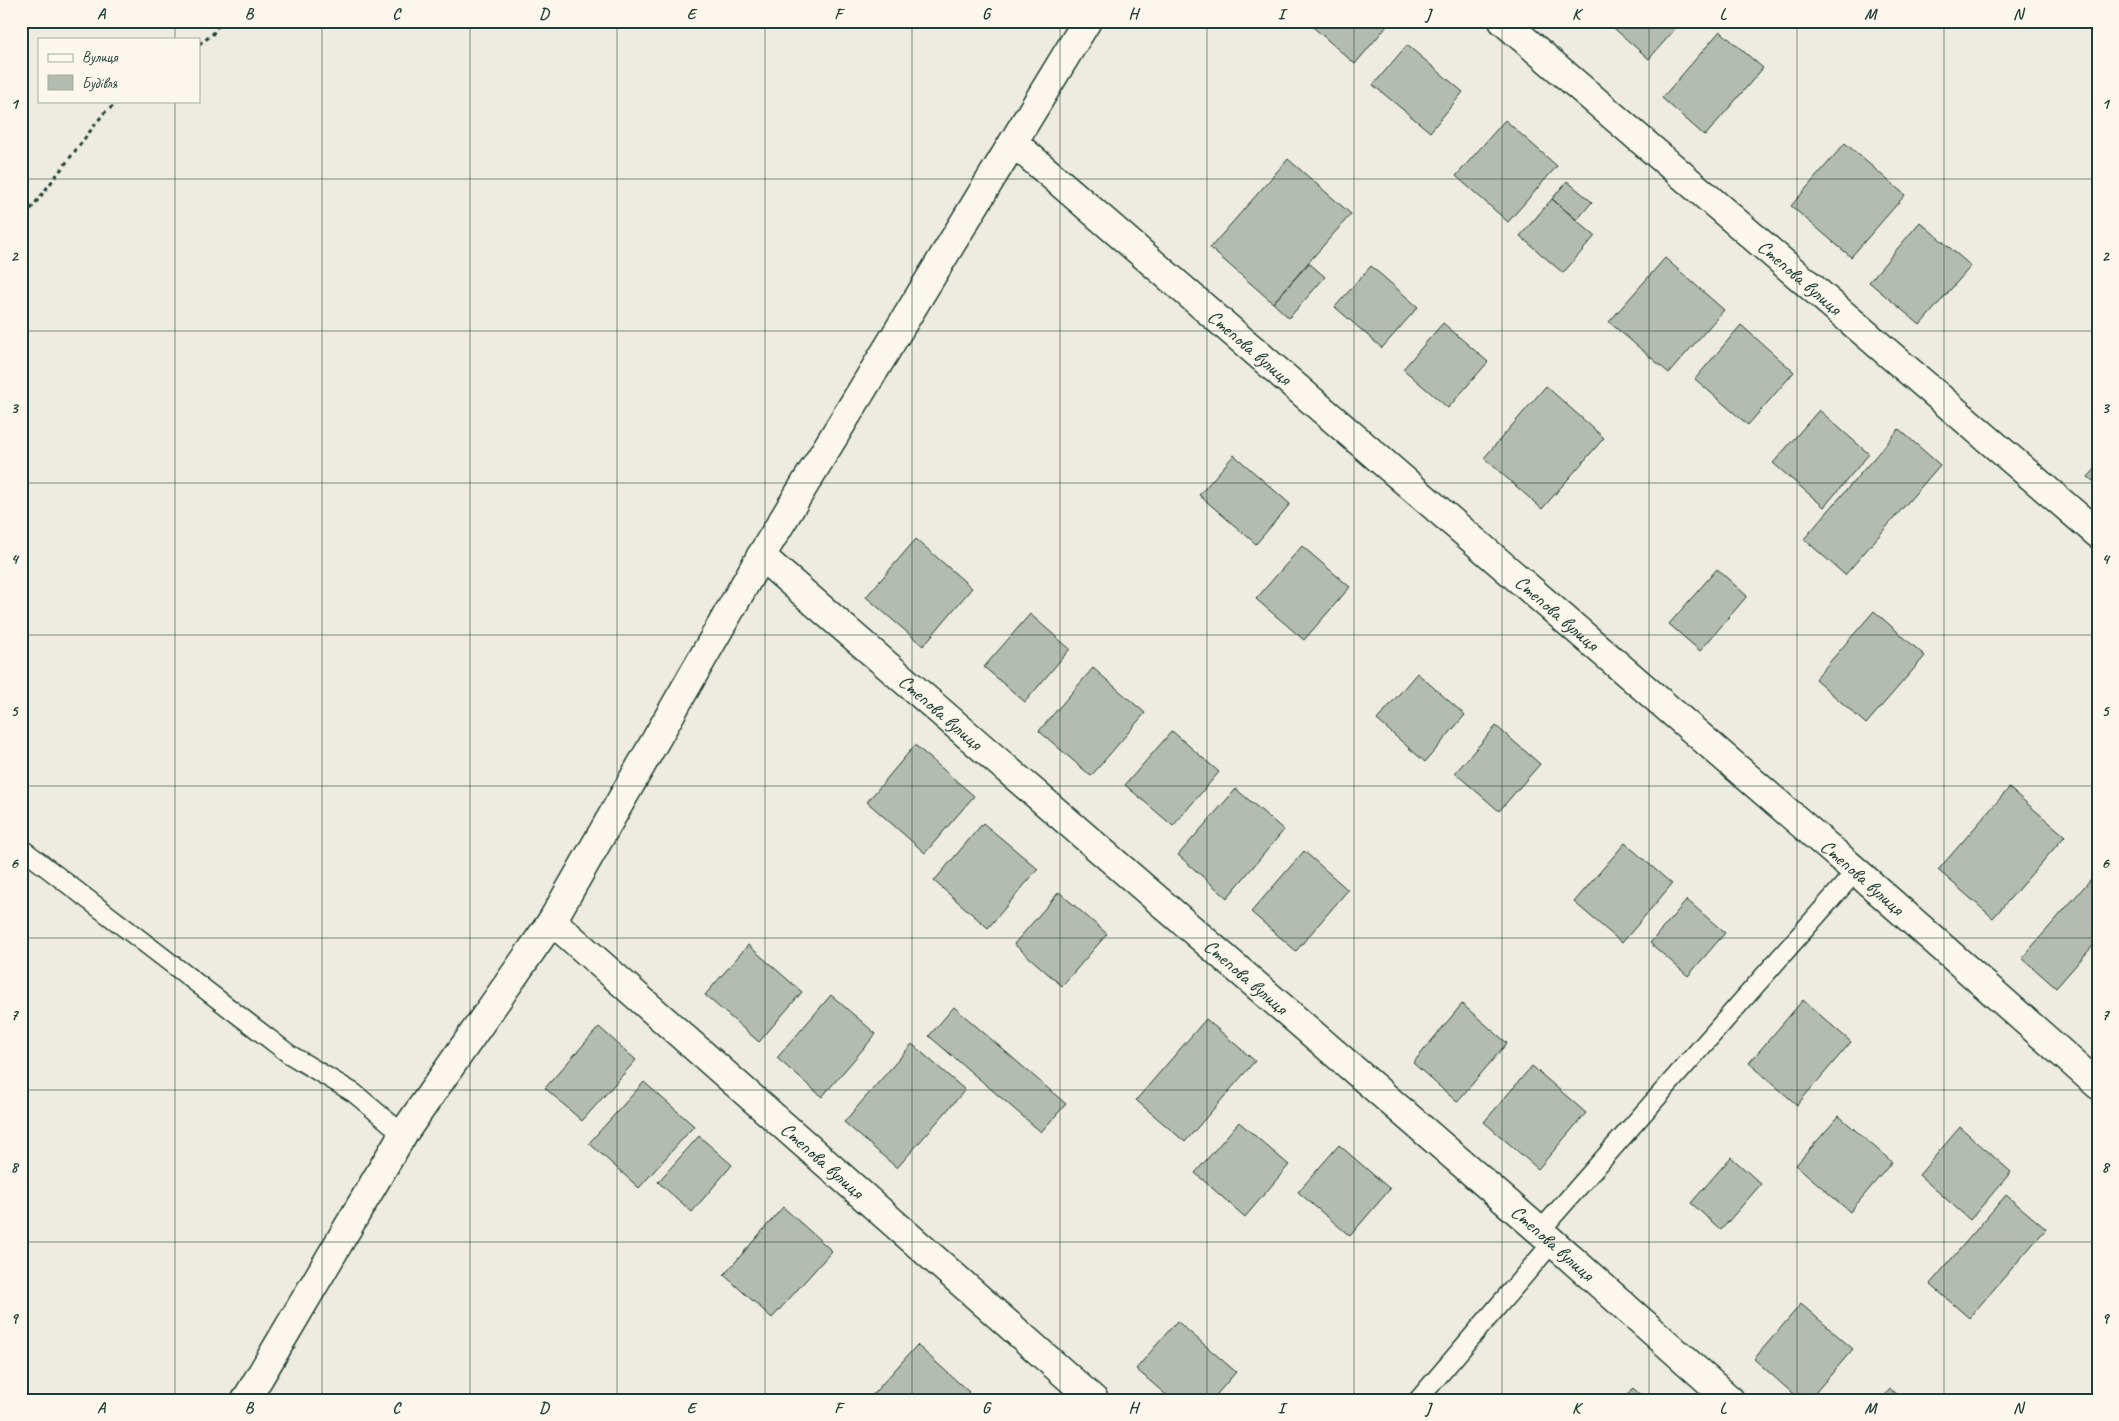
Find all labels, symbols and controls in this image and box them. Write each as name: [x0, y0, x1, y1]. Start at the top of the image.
text: A: [97, 4, 107, 24]
text: B: [245, 4, 255, 24]
text: C: [392, 4, 402, 24]
text: D: [539, 4, 550, 24]
text: E: [687, 4, 698, 24]
text: F: [834, 4, 845, 24]
text: G: [982, 4, 992, 24]
text: H: [1128, 4, 1140, 24]
text: I: [1278, 4, 1288, 24]
text: J: [1424, 4, 1433, 24]
text: K: [1572, 4, 1584, 24]
text: L: [1720, 4, 1728, 24]
text: M: [1864, 4, 1878, 24]
text: N: [2013, 4, 2026, 24]
legend: [38, 38, 200, 102]
text: Вулиця: [82, 48, 119, 67]
text: Будівля: [82, 74, 117, 93]
text: 1: [10, 94, 19, 114]
text: 1: [2101, 94, 2110, 114]
street label: Степова вулиця: [1752, 234, 1848, 322]
text: 2: [10, 246, 19, 266]
text: 2: [2101, 246, 2110, 266]
street label: Степова вулиця: [1202, 304, 1299, 392]
text: 3: [10, 398, 19, 418]
text: 3: [2101, 398, 2110, 418]
text: 4: [10, 549, 19, 569]
text: 4: [2101, 549, 2110, 569]
street label: Степова вулиця: [1510, 570, 1606, 658]
street label: Степова вулиця: [893, 669, 989, 757]
text: 5: [11, 701, 20, 721]
text: 5: [2102, 701, 2111, 721]
street label: Степова вулиця: [1815, 834, 1911, 922]
text: 6: [10, 853, 19, 873]
text: 6: [2101, 853, 2110, 873]
street label: Степова вулиця: [1199, 934, 1295, 1021]
text: 7: [10, 1005, 19, 1025]
text: 7: [2101, 1005, 2110, 1025]
street label: Степова вулиця: [775, 1117, 871, 1205]
text: 8: [10, 1157, 19, 1177]
text: 8: [2101, 1157, 2110, 1177]
street label: Степова вулиця: [1505, 1199, 1601, 1288]
text: 9: [10, 1308, 19, 1328]
text: 9: [2101, 1308, 2110, 1328]
text: A: [97, 1398, 107, 1418]
text: B: [245, 1398, 255, 1418]
text: C: [392, 1398, 402, 1418]
text: D: [539, 1398, 550, 1418]
text: E: [687, 1398, 698, 1418]
text: F: [834, 1398, 845, 1418]
text: G: [982, 1398, 992, 1418]
text: H: [1128, 1398, 1140, 1418]
text: I: [1278, 1398, 1288, 1418]
text: J: [1424, 1398, 1433, 1418]
text: K: [1572, 1398, 1584, 1418]
text: L: [1720, 1398, 1728, 1418]
text: M: [1864, 1398, 1878, 1418]
text: N: [2013, 1398, 2026, 1418]

